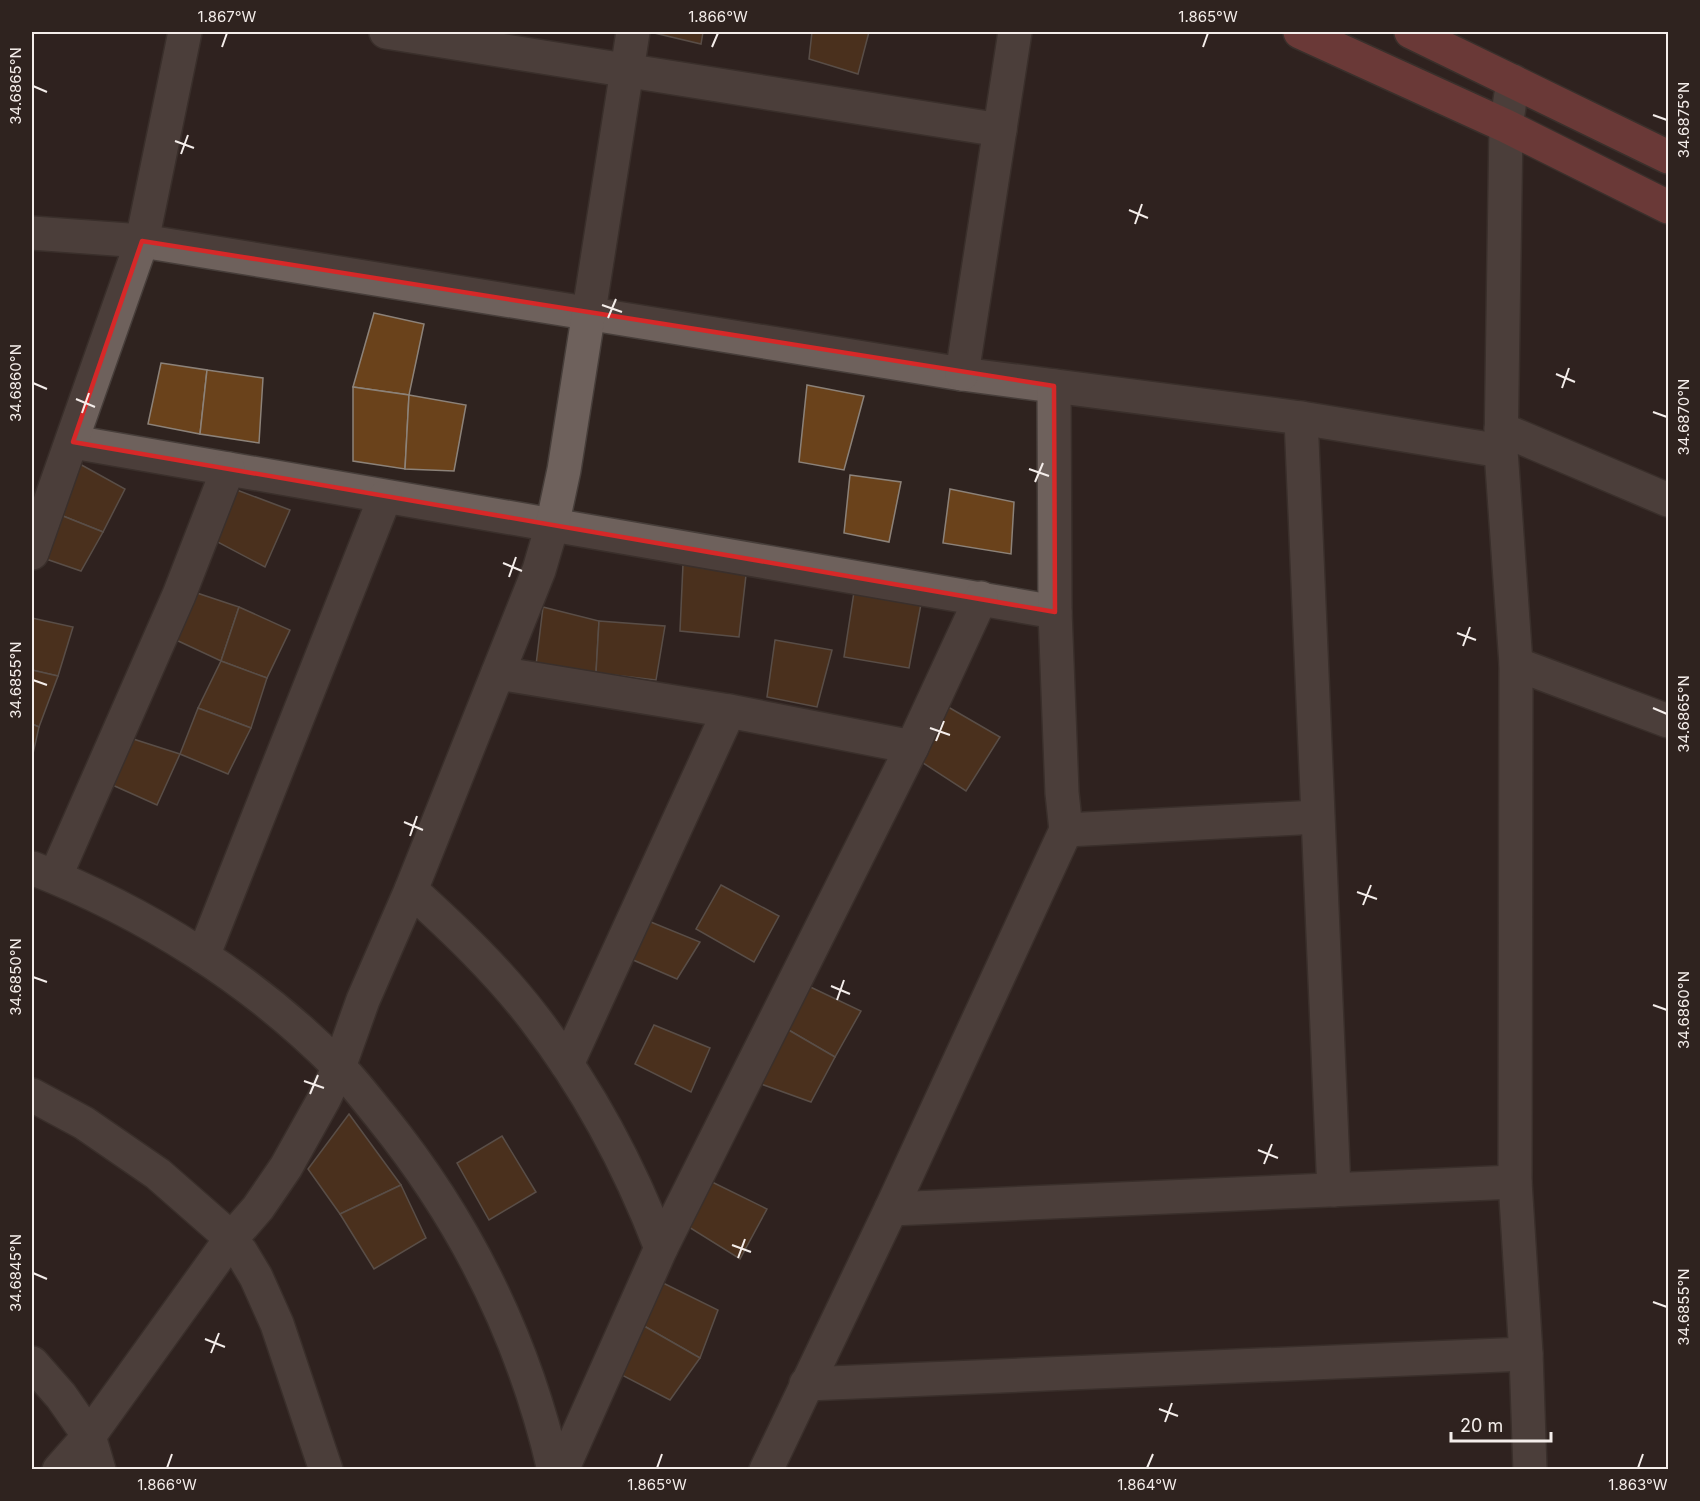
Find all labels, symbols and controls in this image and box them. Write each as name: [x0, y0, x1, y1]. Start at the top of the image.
text: 1.867°W: [198, 7, 257, 26]
text: 1.866°W: [688, 7, 748, 26]
text: 1.865°W: [1178, 7, 1238, 26]
text: 34.6865°N: [6, 47, 25, 125]
text: 34.6875°N: [1674, 82, 1693, 158]
text: 34.6860°N: [6, 344, 25, 422]
text: 34.6870°N: [1674, 379, 1693, 455]
text: 34.6855°N: [6, 641, 25, 719]
text: 34.6865°N: [1674, 675, 1693, 753]
text: 34.6850°N: [6, 938, 25, 1016]
text: 34.6860°N: [1674, 971, 1693, 1049]
text: 34.6845°N: [6, 1234, 25, 1312]
text: 34.6855°N: [1674, 1268, 1693, 1346]
scale bar: [1451, 1405, 1552, 1443]
text: 20 m: [1460, 1415, 1503, 1436]
text: 1.866°W: [137, 1475, 197, 1494]
text: 1.865°W: [627, 1475, 687, 1494]
text: 1.864°W: [1117, 1475, 1177, 1494]
text: 1.863°W: [1608, 1475, 1668, 1494]

